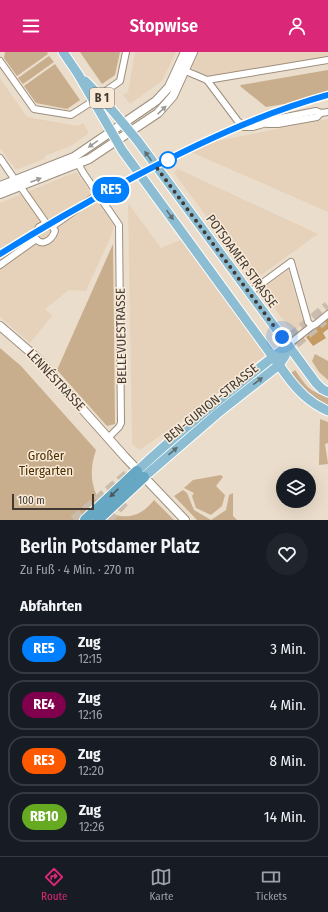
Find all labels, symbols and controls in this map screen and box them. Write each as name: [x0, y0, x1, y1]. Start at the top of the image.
icon: menu: [20, 15, 42, 37]
text: Stopwise: [130, 15, 198, 37]
icon: person: [286, 15, 308, 37]
road number: B 1: [90, 88, 114, 108]
one-way arrow: [156, 105, 167, 114]
one-way arrow: [88, 140, 98, 148]
one-way arrow: [144, 151, 152, 161]
unlabelled marker: [159, 151, 177, 169]
one-way arrow: [31, 176, 43, 182]
line badge: RE5: [88, 177, 134, 203]
text: RE5: [100, 181, 122, 198]
one-way arrow: [166, 209, 174, 220]
street label: POTSDAMER STRASSE: [203, 212, 281, 310]
street label: BELLEVUESTRASSE: [113, 288, 129, 384]
your location: [272, 327, 292, 347]
street label: LENNÉSTRASSE: [24, 346, 88, 414]
street label: BEN-GURION-STRASSE: [161, 360, 261, 446]
one-way arrow: [253, 377, 264, 386]
one-way arrow: [167, 447, 178, 456]
park label: Großer Tiergarten: [19, 448, 73, 478]
map controls: [276, 468, 316, 508]
button: layers: [276, 468, 316, 508]
one-way arrow: [109, 488, 119, 497]
scale bar: [12, 492, 94, 511]
text: 100 m: [18, 494, 45, 507]
button: heart: [266, 533, 308, 575]
text: Berlin Potsdamer Platz: [20, 535, 200, 558]
text: Zu Fuß · 4 Min. · 270 m: [20, 562, 135, 577]
text: Abfahrten: [20, 597, 82, 615]
text: Zug: [78, 633, 100, 651]
text: RE5: [33, 640, 55, 657]
text: 3 Min.: [270, 640, 306, 658]
text: 12:15: [78, 651, 102, 666]
text: Zug: [78, 689, 100, 707]
text: RE4: [33, 696, 55, 713]
text: 4 Min.: [270, 696, 306, 714]
text: 12:16: [78, 707, 103, 722]
text: Zug: [78, 745, 100, 763]
text: RE3: [33, 752, 55, 769]
text: 8 Min.: [269, 752, 306, 770]
text: 12:20: [78, 763, 104, 778]
text: Zug: [79, 801, 101, 819]
text: RB10: [30, 808, 59, 825]
text: 14 Min.: [264, 808, 306, 826]
text: 12:26: [79, 819, 104, 834]
tab: Route: [41, 866, 67, 903]
tab: Karte: [150, 866, 173, 903]
tab: Tickets: [256, 866, 287, 903]

